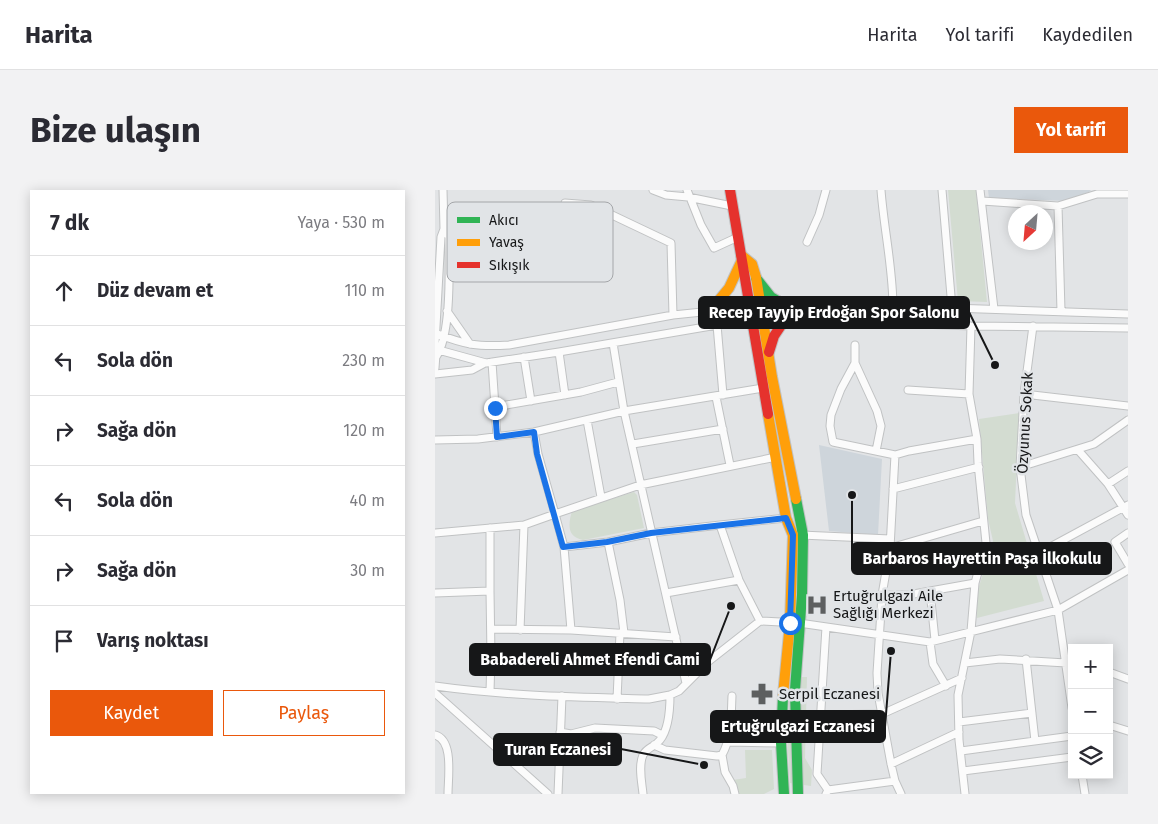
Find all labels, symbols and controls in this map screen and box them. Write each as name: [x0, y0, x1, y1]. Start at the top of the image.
text: Harita: [25, 21, 93, 49]
text: Harita: [867, 24, 918, 46]
text: Yol tarifi: [946, 24, 1014, 46]
text: Kaydedilen: [1042, 24, 1133, 46]
button: Yol tarifi: [1014, 107, 1128, 153]
text: Bize ulaşın: [30, 109, 201, 151]
legend: [447, 202, 613, 282]
north arrow: [1008, 205, 1053, 250]
text: 7 dk: [50, 210, 89, 236]
text: Akıcı: [489, 212, 519, 229]
text: Yaya · 530 m: [298, 213, 385, 232]
text: Yavaş: [489, 234, 524, 251]
text: Sıkışık: [489, 257, 530, 274]
icon: ahead: [50, 277, 78, 305]
text: Düz devam et: [97, 279, 213, 302]
text: 110 m: [344, 281, 385, 300]
callout: Recep Tayyip Erdoğan Spor Salonu: [699, 297, 969, 328]
text: Recep Tayyip Erdoğan Spor Salonu: [709, 303, 959, 322]
icon: left: [50, 347, 78, 375]
text: Sola dön: [97, 349, 173, 372]
text: 230 m: [342, 351, 385, 370]
street label: Özyunus Sokak: [1013, 371, 1037, 474]
route end: [484, 397, 507, 420]
icon: right: [50, 417, 78, 445]
text: Sağa dön: [97, 419, 177, 442]
text: 120 m: [343, 421, 385, 440]
icon: left: [50, 487, 78, 515]
text: Sola dön: [97, 489, 173, 512]
text: 40 m: [350, 491, 385, 510]
callout: Barbaros Hayrettin Paşa İlkokulu: [852, 543, 1111, 574]
text: Barbaros Hayrettin Paşa İlkokulu: [863, 549, 1101, 569]
icon: right: [50, 557, 78, 585]
text: Sağa dön: [97, 559, 177, 582]
text: 30 m: [350, 561, 385, 580]
place label: Ertuğrulgazi Aile Sağlığı Merkezi: [833, 587, 943, 622]
hospital icon: Ertuğrulgazi Aile Sağlığı Merkezi: [804, 592, 830, 618]
route start: [779, 612, 802, 635]
icon: arrive: [50, 627, 78, 655]
text: Varış noktası: [97, 629, 209, 652]
callout: Babadereli Ahmet Efendi Cami: [470, 644, 710, 675]
map controls: [1068, 644, 1113, 779]
button: +: [1068, 644, 1113, 689]
text: Babadereli Ahmet Efendi Cami: [480, 650, 700, 669]
pharmacy icon: Serpil Eczanesi: [749, 681, 775, 707]
place label: Serpil Eczanesi: [779, 685, 880, 703]
button: −: [1068, 689, 1113, 734]
button: Kaydet: [50, 690, 213, 736]
button: Paylaş: [223, 690, 385, 736]
callout: Ertuğrulgazi Eczanesi: [711, 711, 885, 742]
text: Ertuğrulgazi Eczanesi: [721, 717, 875, 736]
callout: Turan Eczanesi: [494, 734, 621, 765]
button: layers: [1068, 734, 1113, 779]
text: Turan Eczanesi: [505, 740, 611, 759]

